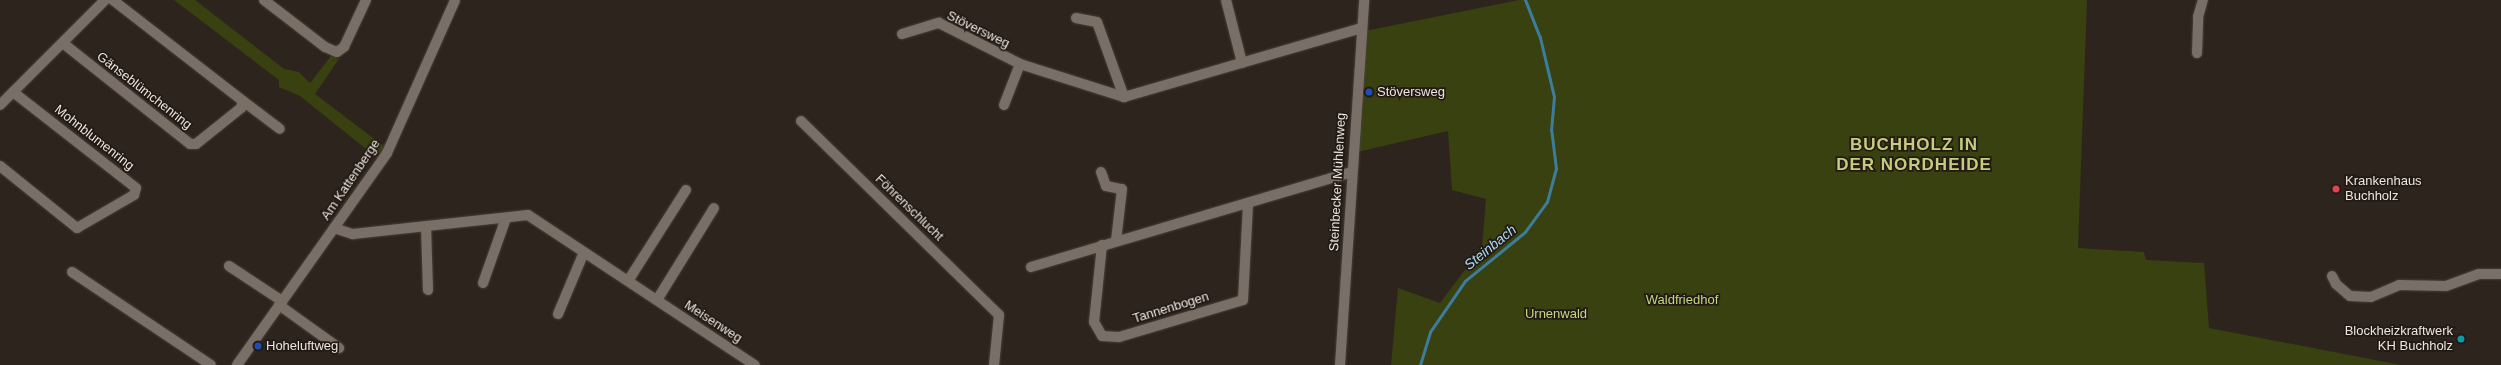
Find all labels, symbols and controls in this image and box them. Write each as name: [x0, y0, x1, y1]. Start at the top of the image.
street label: Stöversweg: [944, 8, 1012, 52]
street label: Gänseblümchenring: [93, 49, 195, 133]
place label: Stöversweg: [1377, 84, 1445, 100]
marker: Stöversweg: [1364, 87, 1374, 97]
street label: Mohnblumenring: [51, 102, 137, 174]
street label: Steinbecker Mühlenweg: [1327, 112, 1349, 252]
district label: BUCHHOLZ IN DER NORDHEIDE: [1836, 135, 1992, 175]
street label: Am Kattenberge: [318, 137, 384, 223]
street label: Föhrenschlucht: [872, 172, 946, 244]
place label: Krankenhaus Buchholz: [2345, 174, 2422, 205]
marker: Krankenhaus Buchholz: [2330, 183, 2342, 195]
water label: Steinbach: [1461, 221, 1519, 273]
street label: Tannenbogen: [1131, 289, 1211, 327]
park label: Waldfriedhof: [1646, 292, 1718, 308]
street label: Meisenweg: [681, 298, 745, 346]
park label: Urnenwald: [1525, 306, 1587, 322]
place label: Blockheizkraftwerk KH Buchholz: [2345, 324, 2453, 355]
marker: Blockheizkraftwerk KH Buchholz: [2456, 334, 2466, 344]
place label: Hoheluftweg: [266, 338, 338, 354]
marker: Hoheluftweg: [253, 341, 263, 351]

